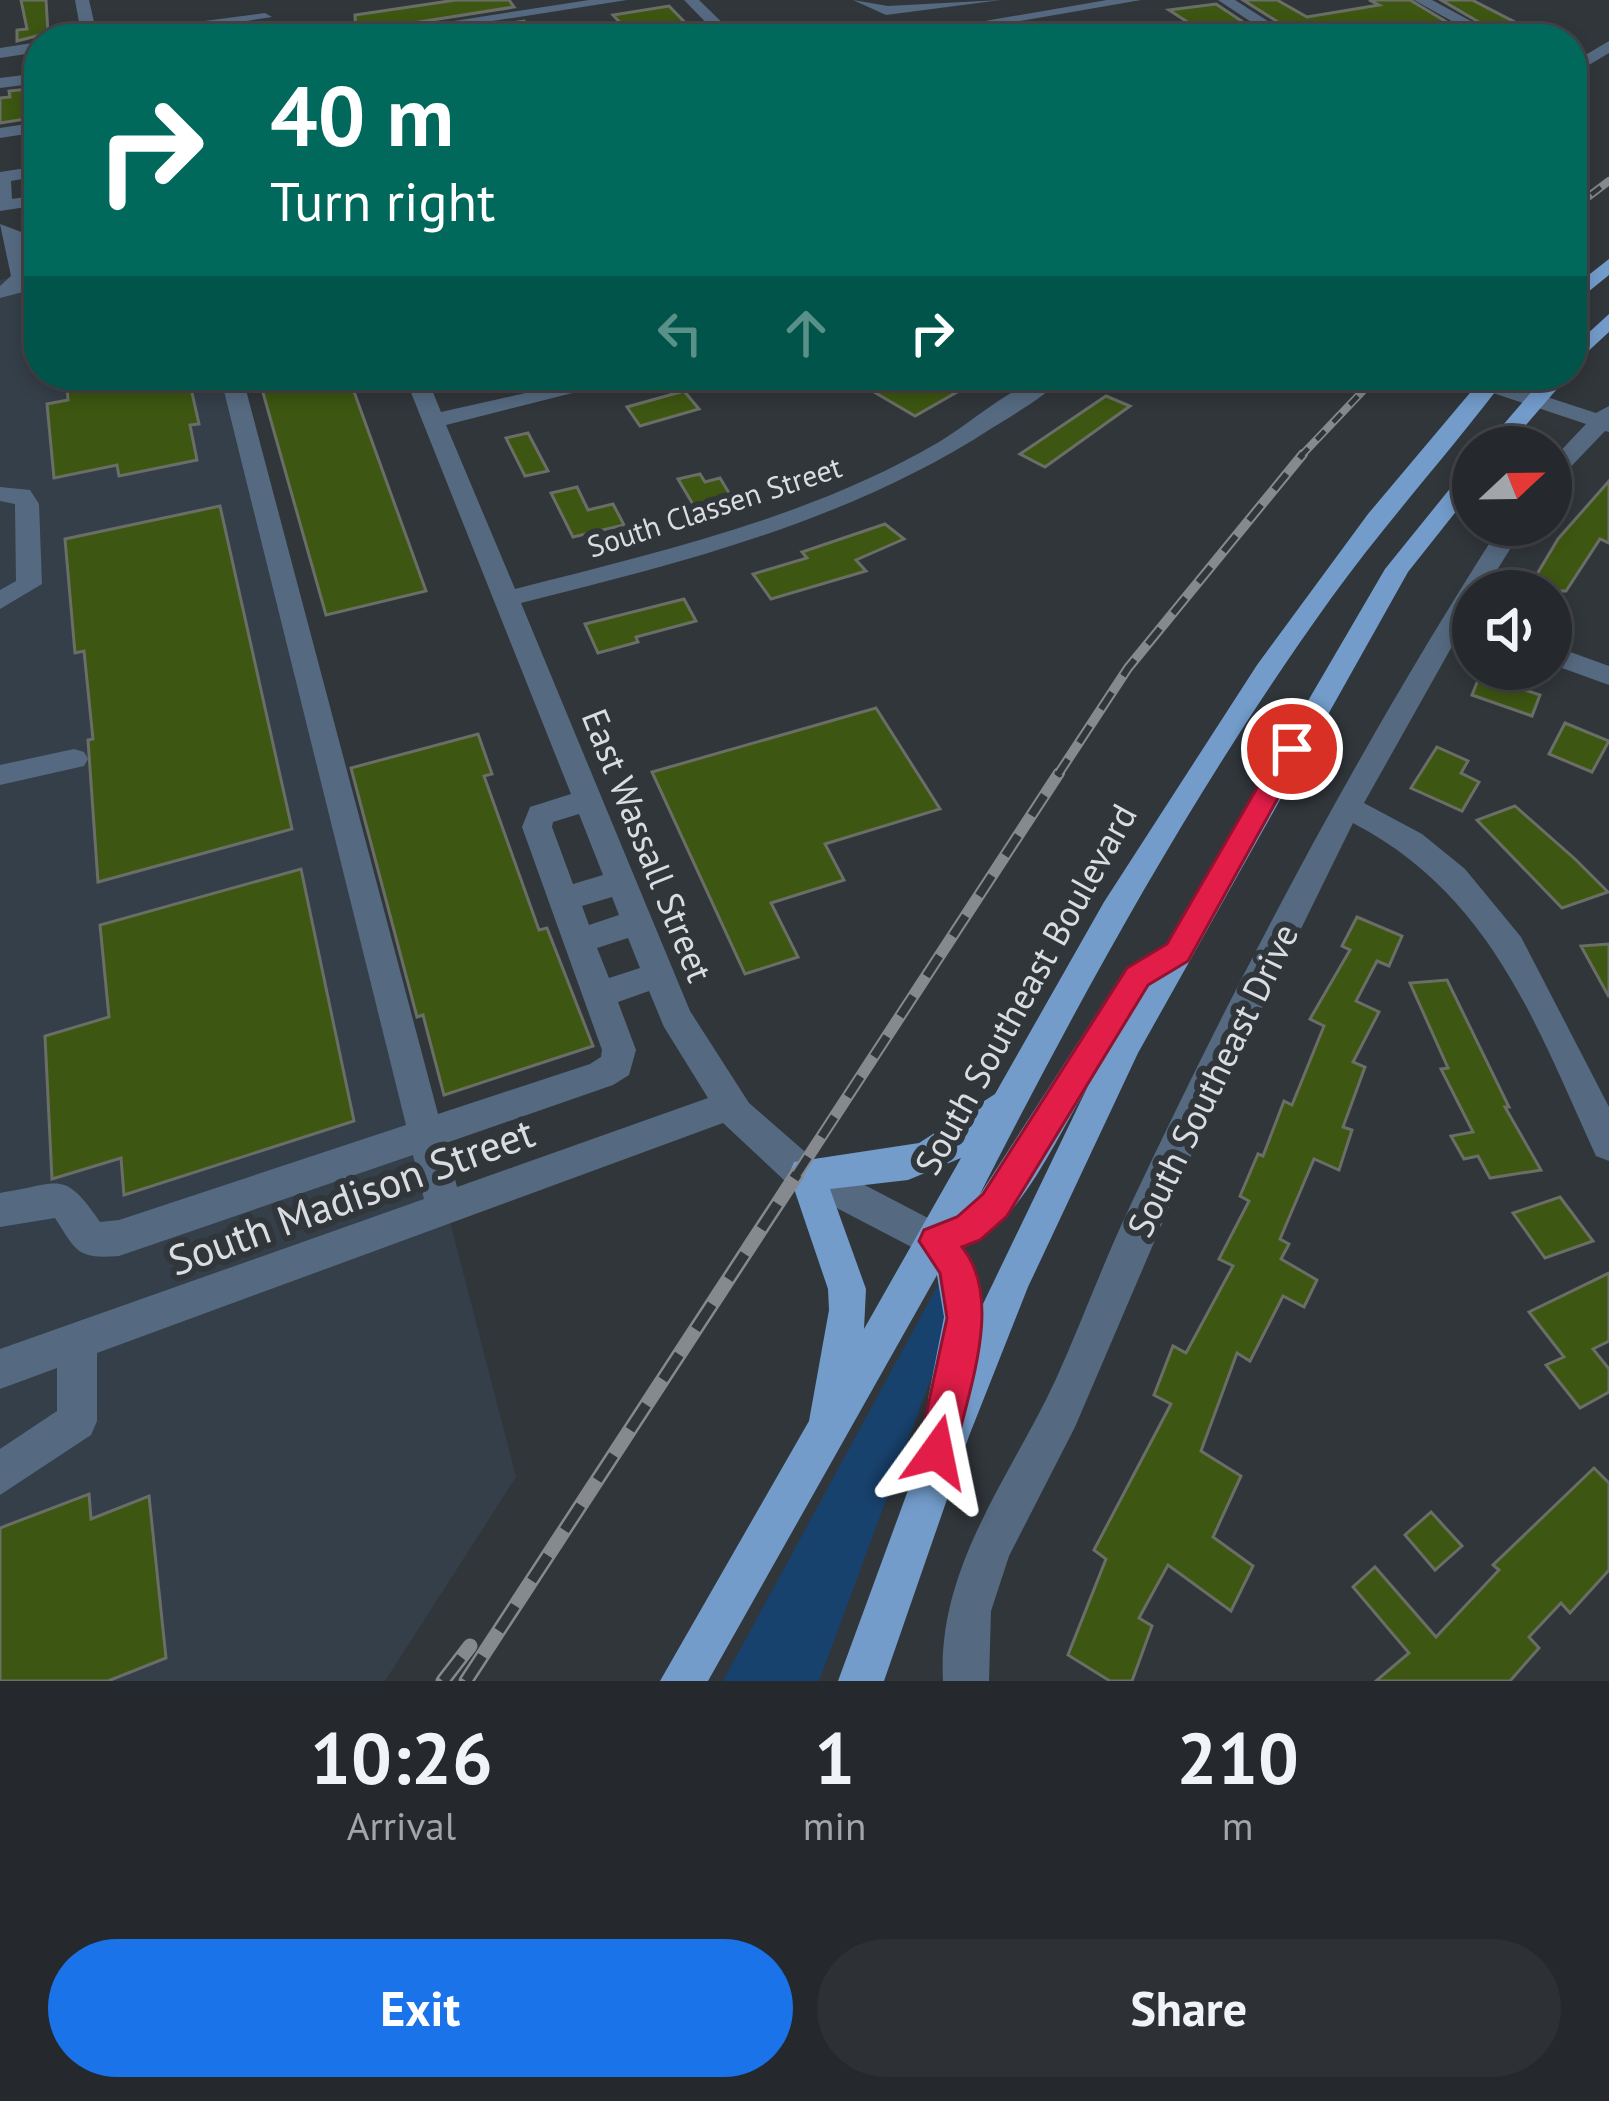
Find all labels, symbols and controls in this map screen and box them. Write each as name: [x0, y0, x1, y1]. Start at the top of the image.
text: 40 m: [270, 60, 454, 169]
icon: right: [72, 72, 228, 228]
text: Turn right: [270, 166, 495, 236]
icon: left: [647, 300, 713, 366]
icon: ahead: [773, 300, 839, 366]
icon: right: [899, 300, 965, 366]
north arrow: [1452, 426, 1572, 546]
map controls: [1452, 426, 1572, 690]
street label: South Classen Street: [582, 446, 846, 566]
button: sound: [1452, 570, 1572, 690]
pin: [1241, 698, 1343, 800]
street label: East Wassall Street: [572, 702, 724, 988]
icon: arrive: [1259, 716, 1325, 782]
street label: South Southeast Boulevard: [903, 795, 1147, 1183]
street label: South Southeast Drive: [1116, 916, 1308, 1244]
street label: South Madison Street: [160, 1104, 542, 1288]
position arrow: [874, 1389, 1000, 1515]
text: 10:26: [310, 1711, 493, 1804]
text: 1: [814, 1711, 855, 1804]
text: 210: [1176, 1711, 1299, 1804]
text: Arrival: [347, 1800, 456, 1851]
text: min: [803, 1800, 866, 1851]
text: m: [1222, 1800, 1253, 1851]
button: Exit: [48, 1939, 793, 2077]
button: Share: [817, 1939, 1561, 2077]

